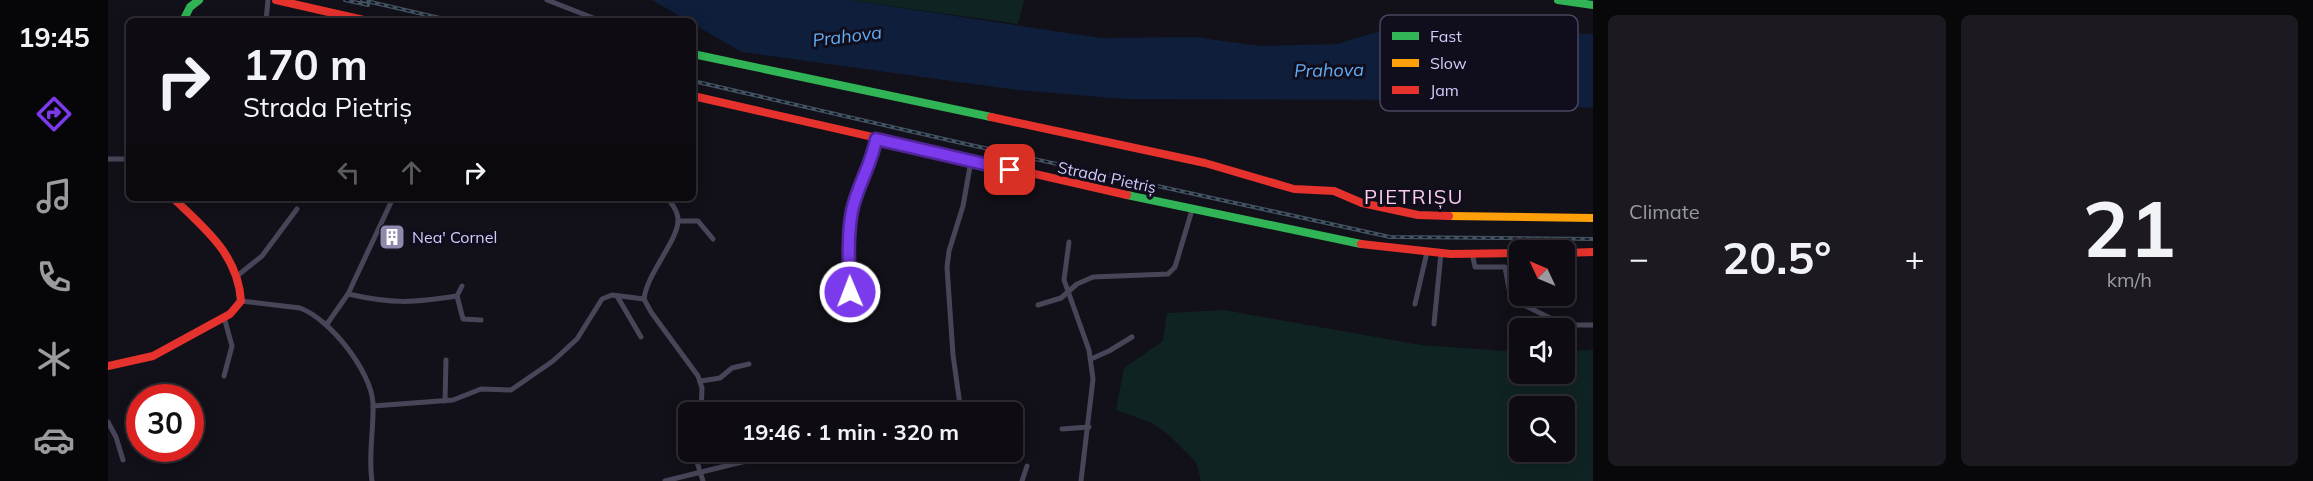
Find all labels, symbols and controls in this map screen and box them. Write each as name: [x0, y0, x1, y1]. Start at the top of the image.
legend: [1380, 15, 1578, 111]
text: 19:45: [18, 20, 90, 54]
water label: Prahova: [811, 20, 883, 52]
text: Fast: [1430, 26, 1462, 46]
text: 170 m: [243, 38, 368, 91]
icon: right: [144, 42, 222, 120]
text: Slow: [1430, 53, 1467, 73]
water label: Prahova: [1294, 58, 1364, 82]
text: Jam: [1430, 80, 1459, 100]
text: Strada Pietriș: [243, 90, 412, 124]
icon: directions: [33, 93, 75, 135]
pin: [984, 144, 1035, 195]
icon: arrive: [993, 153, 1026, 186]
icon: left: [332, 156, 365, 189]
icon: ahead: [395, 156, 428, 189]
icon: right: [458, 156, 491, 189]
street label: Strada Pietriș: [1056, 157, 1158, 197]
icon: music: [33, 175, 75, 217]
text: 21: [2082, 179, 2176, 277]
district label: PIETRIȘU: [1364, 184, 1464, 210]
text: Climate: [1629, 199, 1700, 224]
building icon: Nea' Cornel: [377, 222, 407, 252]
place label: Nea' Cornel: [412, 227, 497, 247]
text: 20.5°: [1722, 229, 1831, 285]
text: −: [1629, 237, 1649, 278]
text: +: [1905, 237, 1925, 278]
north arrow: [1509, 240, 1575, 306]
map controls: [1509, 240, 1575, 462]
icon: phone: [33, 256, 75, 298]
position arrow: [818, 260, 882, 324]
text: km/h: [2107, 267, 2152, 292]
button: sound: [1509, 318, 1575, 384]
icon: climate: [33, 338, 75, 380]
speed limit sign: 30: [126, 384, 204, 462]
button: search: [1509, 396, 1575, 462]
text: 19:46 · 1 min · 320 m: [742, 418, 959, 446]
icon: car: [33, 419, 75, 461]

